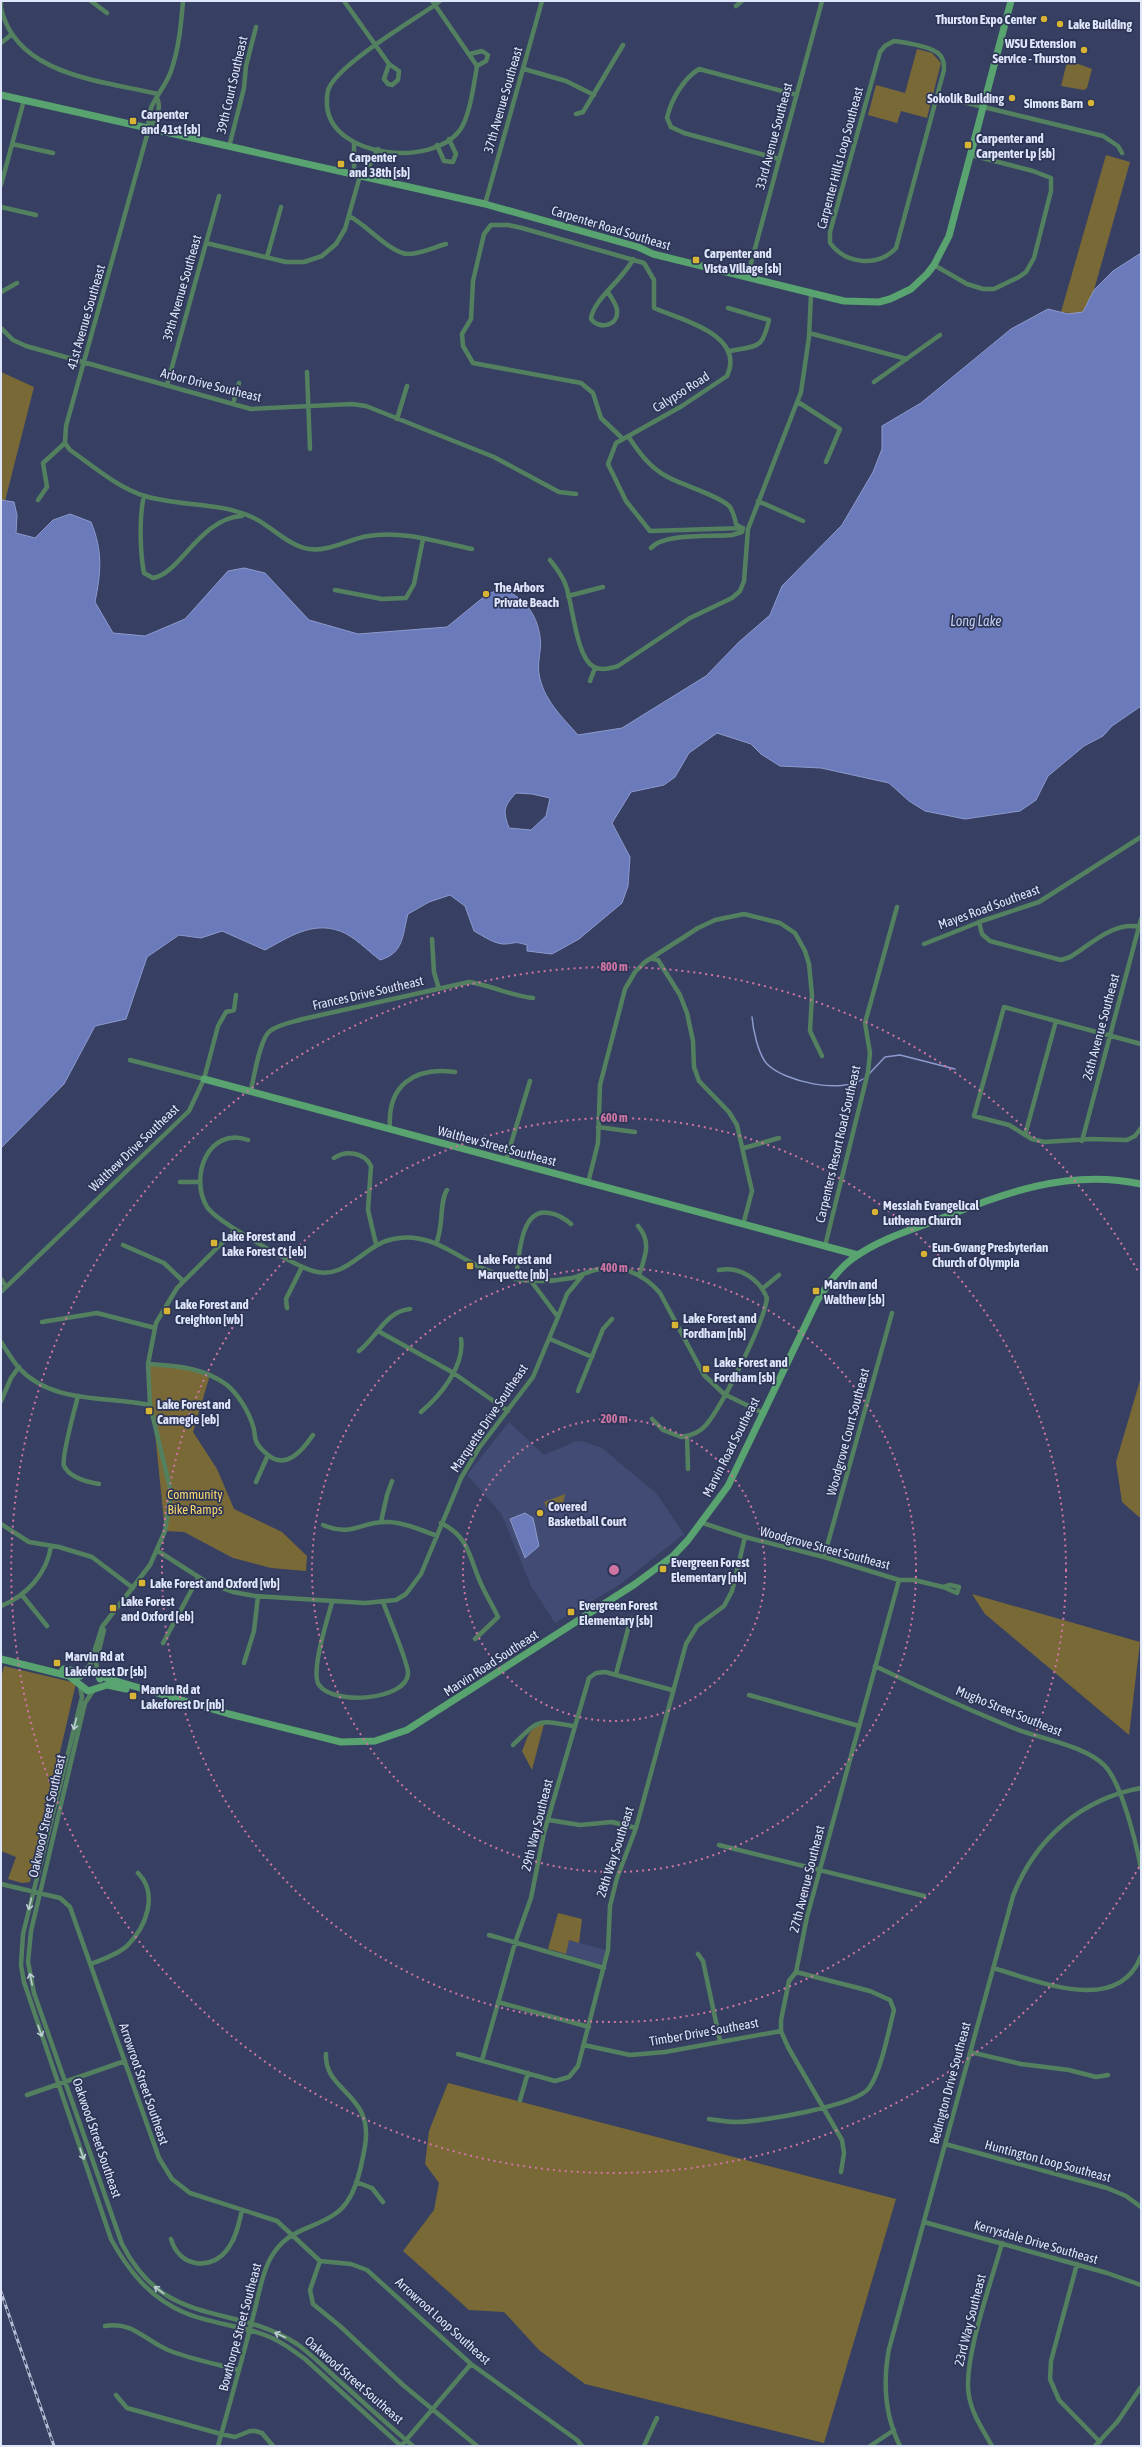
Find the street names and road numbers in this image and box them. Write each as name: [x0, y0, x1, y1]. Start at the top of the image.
street label: 39th Court Southeast: [213, 34, 251, 135]
street label: 37th Avenue Southeast: [481, 45, 525, 155]
street label: 33rd Avenue Southeast: [753, 81, 796, 191]
street label: Carpenter Hills Loop Southeast: [814, 85, 866, 231]
street label: Carpenter Road Southeast: [550, 203, 673, 253]
street label: 39th Avenue Southeast: [160, 233, 204, 343]
street label: 41st Avenue Southeast: [64, 263, 108, 371]
street label: Arbor Drive Southeast: [159, 365, 263, 405]
street label: Calypso Road: [650, 369, 712, 415]
street label: Mayes Road Southeast: [936, 882, 1042, 932]
street label: 26th Avenue Southeast: [1080, 972, 1123, 1082]
street label: Frances Drive Southeast: [311, 973, 425, 1013]
street label: Carpenters Resort Road Southeast: [813, 1064, 863, 1224]
street label: Walthew Drive Southeast: [86, 1101, 182, 1195]
street label: Walthew Street Southeast: [436, 1123, 558, 1169]
street label: Marquette Drive Southeast: [447, 1361, 531, 1475]
street label: Woodgrove Court Southeast: [824, 1366, 872, 1497]
street label: Marvin Road Southeast: [699, 1394, 763, 1499]
street label: Woodgrove Street Southeast: [758, 1523, 892, 1573]
street label: Marvin Road Southeast: [441, 1627, 541, 1699]
street label: Mugho Street Southeast: [954, 1683, 1065, 1739]
street label: Oakwood Street Southeast: [26, 1753, 68, 1879]
street label: 29th Way Southeast: [518, 1777, 556, 1873]
street label: 28th Way Southeast: [593, 1805, 637, 1899]
street label: 27th Avenue Southeast: [786, 1824, 828, 1934]
street label: Timber Drive Southeast: [648, 2015, 760, 2049]
street label: Bedington Drive Southeast: [926, 2020, 974, 2146]
street label: Arrowroot Street Southeast: [116, 2021, 172, 2147]
street label: Oakwood Street Southeast: [69, 2076, 125, 2200]
street label: Huntington Loop Southeast: [983, 2137, 1113, 2185]
street label: Kerrysdale Drive Southeast: [972, 2217, 1100, 2267]
street label: Bowthorpe Street Southeast: [216, 2261, 264, 2393]
street label: 23rd Way Southeast: [951, 2272, 989, 2368]
street label: Arrowroot Loop Southeast: [392, 2274, 494, 2368]
street label: Oakwood Street Southeast: [302, 2333, 407, 2427]

